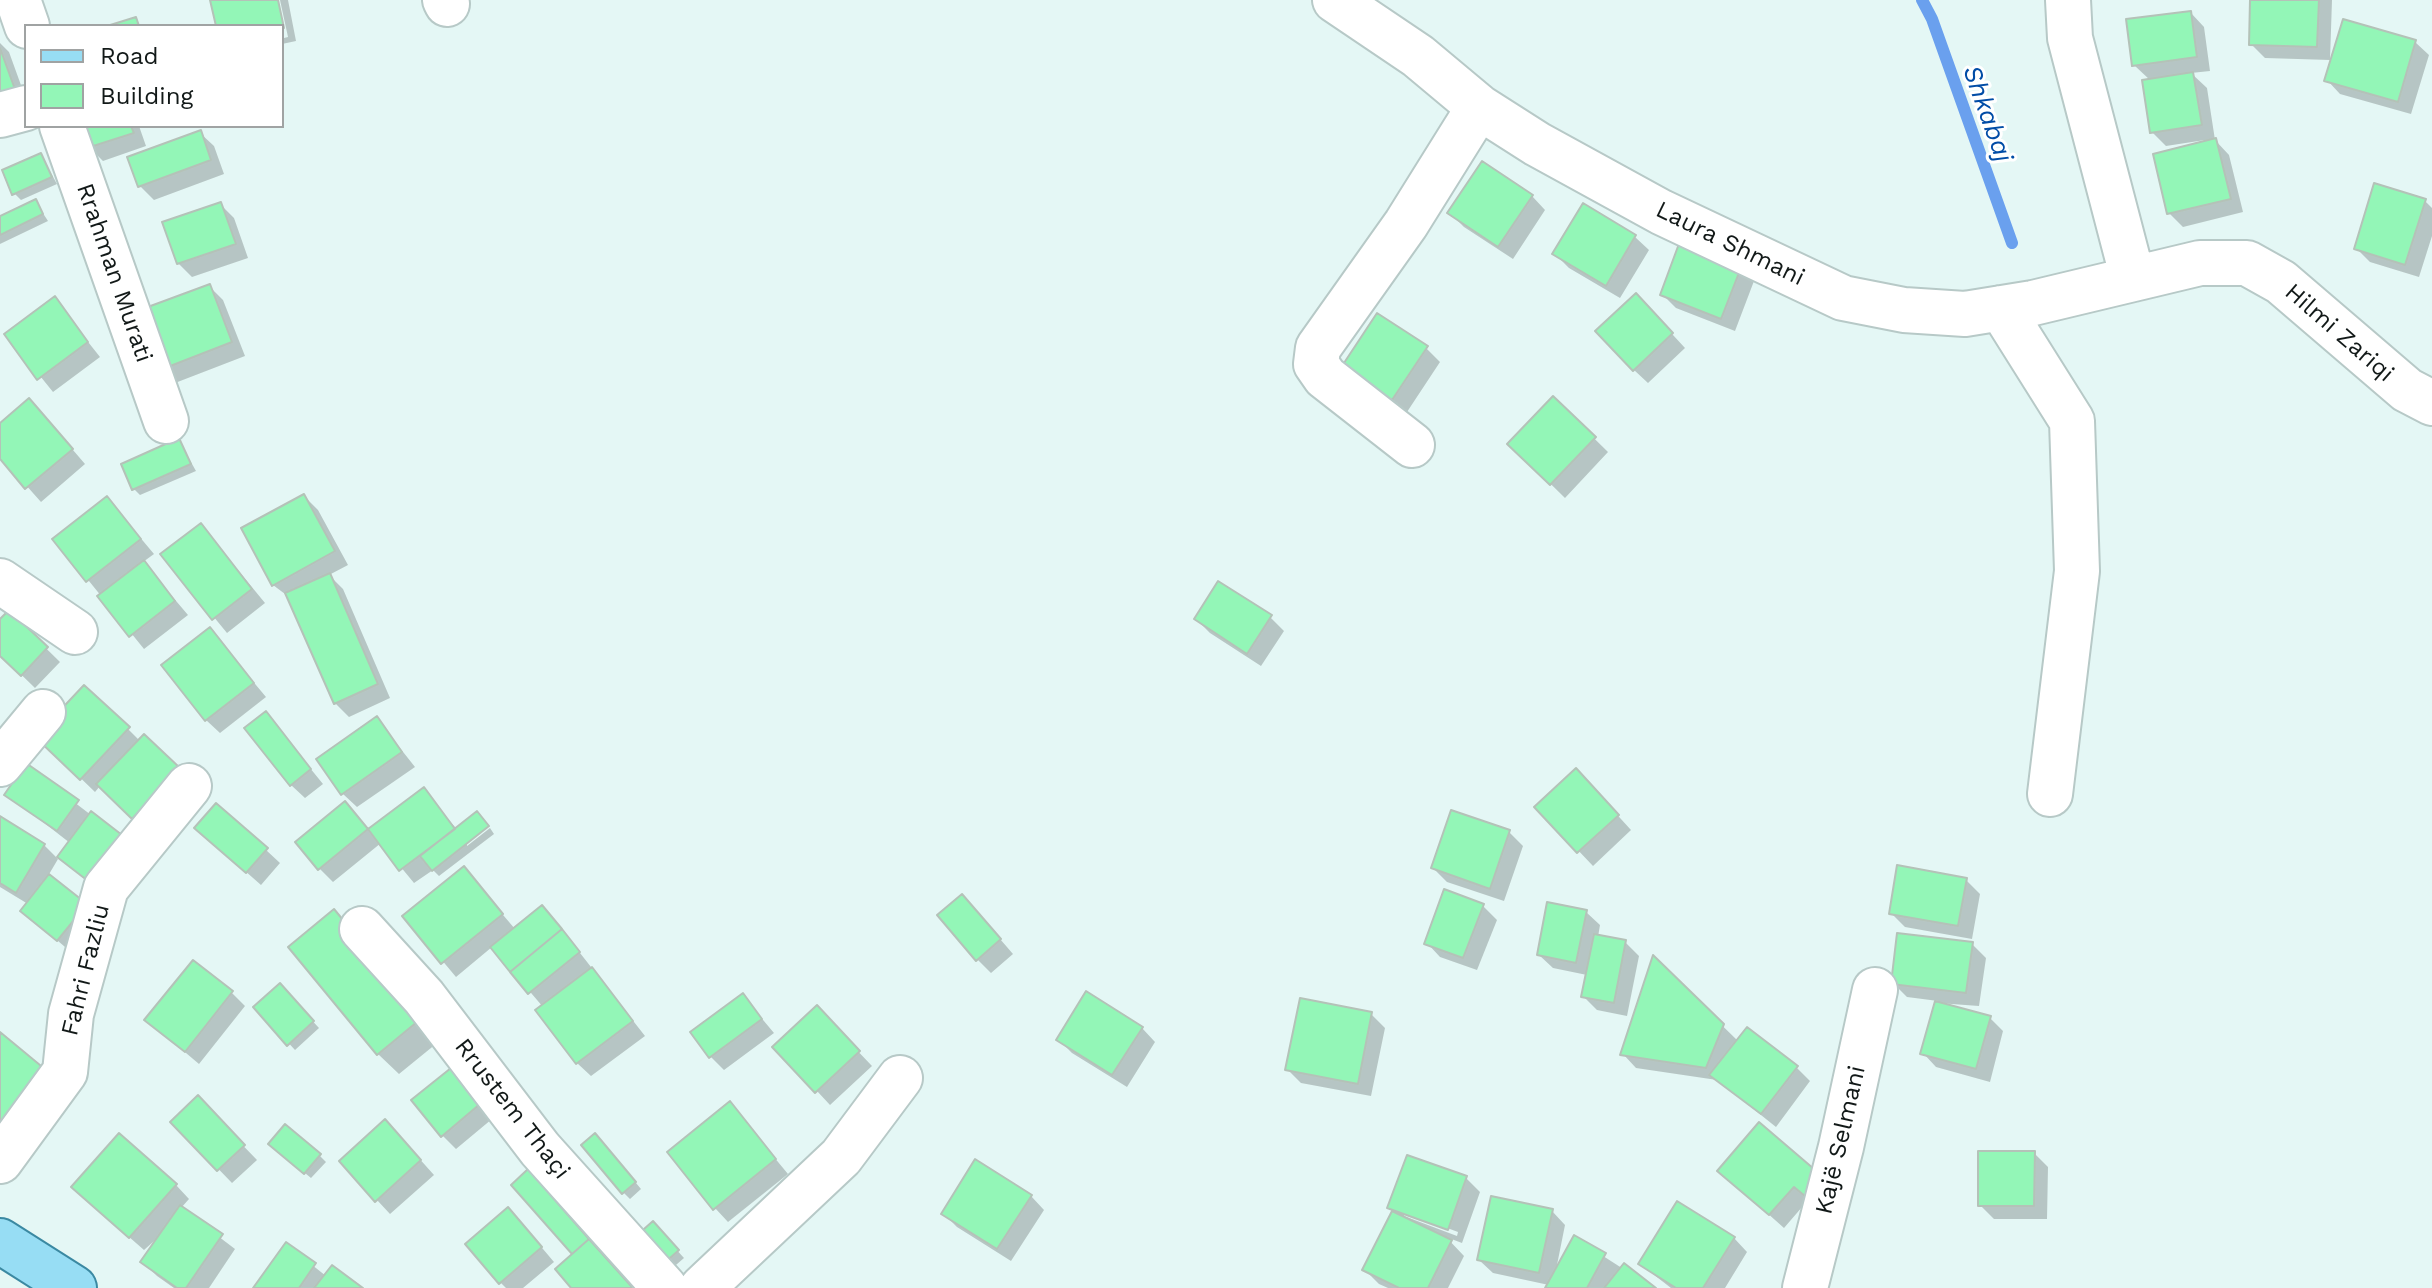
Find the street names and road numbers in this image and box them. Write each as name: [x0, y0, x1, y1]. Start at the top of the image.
street label: Rrahman Murati: [70, 180, 158, 366]
street label: Laura Shmani: [1651, 196, 1809, 292]
street label: Hilmi Zariqi: [2279, 278, 2399, 388]
street label: Fahri Fazliu: [56, 901, 116, 1039]
street label: Rrustem Thaçi: [448, 1033, 576, 1185]
street label: Kajë Selmani: [1810, 1063, 1872, 1217]

